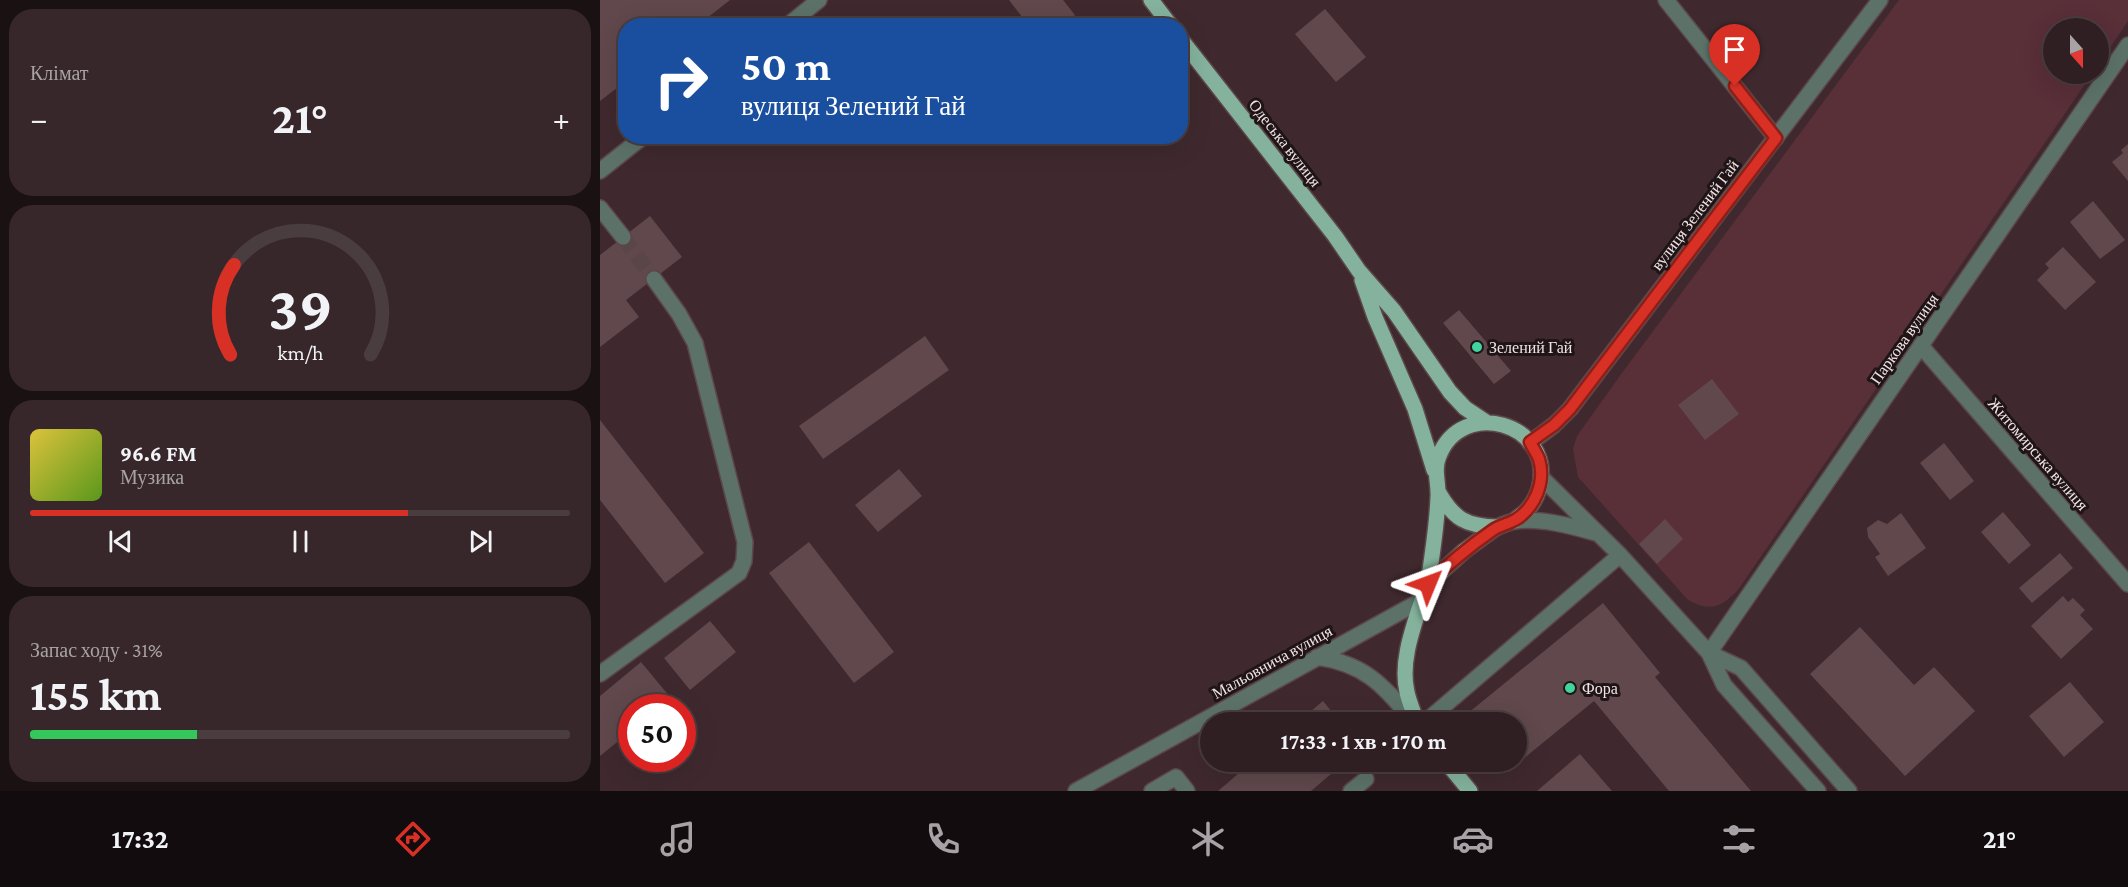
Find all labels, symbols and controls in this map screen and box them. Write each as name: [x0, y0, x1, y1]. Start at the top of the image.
north arrow: [2043, 18, 2109, 84]
map controls: [2043, 18, 2109, 84]
pin: [1709, 24, 1760, 86]
icon: arrive: [1718, 33, 1751, 66]
icon: right: [642, 42, 720, 120]
text: 50 m: [741, 42, 831, 89]
text: Клімат: [30, 62, 89, 84]
text: вулиця Зелений Гай: [741, 91, 966, 121]
text: 21°: [272, 93, 328, 143]
street label: Одеська вулиця: [1245, 96, 1325, 191]
text: −: [30, 100, 47, 137]
text: +: [553, 100, 570, 137]
street label: вулиця Зелений Гай: [1648, 156, 1743, 274]
text: 39: [268, 273, 332, 342]
street label: Паркова вулиця: [1867, 290, 1942, 388]
place label: Зелений Гай: [1489, 339, 1573, 356]
marker: Зелений Гай: [1470, 340, 1484, 354]
text: km/h: [277, 341, 324, 365]
street label: Житомирська вулиця: [1984, 395, 2092, 515]
text: 96.6 FM: [120, 441, 197, 466]
text: Музика: [120, 466, 184, 488]
icon: previous: [104, 525, 137, 558]
icon: pause: [284, 525, 317, 558]
icon: next: [464, 525, 497, 558]
position arrow: [1396, 552, 1460, 616]
street label: Мальовнича вулиця: [1209, 622, 1336, 703]
text: Запас ходу · 31%: [30, 639, 163, 661]
text: 155 km: [30, 670, 162, 720]
place label: Фора: [1582, 680, 1618, 698]
marker: Фора: [1563, 681, 1577, 695]
speed limit sign: 50: [618, 694, 696, 772]
text: 17:33 · 1 хв · 170 m: [1281, 729, 1446, 754]
icon: directions: [392, 818, 434, 860]
icon: music: [657, 818, 699, 860]
icon: phone: [922, 818, 964, 860]
icon: climate: [1187, 818, 1229, 860]
icon: car: [1452, 818, 1494, 860]
icon: filters: [1718, 818, 1760, 860]
text: 17:32: [112, 824, 168, 854]
text: 21°: [1983, 824, 2016, 854]

